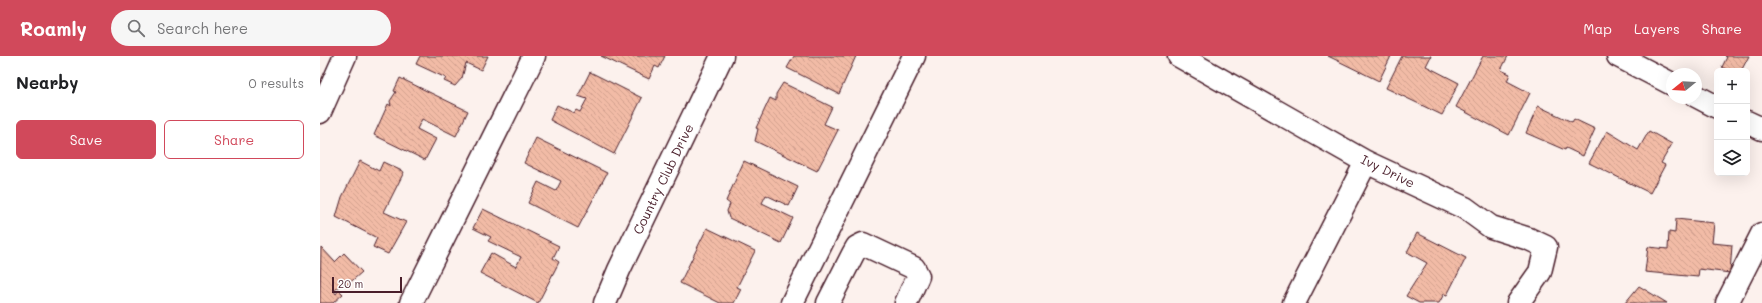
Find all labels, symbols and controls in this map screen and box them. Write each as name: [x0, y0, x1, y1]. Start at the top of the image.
search box: [111, 10, 391, 46]
text: Roamly: [20, 16, 87, 41]
icon: search: [125, 17, 147, 39]
text: Search here: [157, 18, 248, 38]
text: Map: [1583, 19, 1612, 38]
text: Layers: [1634, 19, 1680, 38]
text: Share: [1702, 19, 1742, 38]
north arrow: [1666, 68, 1702, 104]
map controls: [1714, 68, 1750, 176]
button: +: [1714, 68, 1750, 104]
text: Nearby: [16, 71, 78, 93]
text: 0 results: [249, 74, 304, 91]
button: −: [1714, 104, 1750, 140]
button: Save: [16, 120, 156, 159]
button: Share: [164, 120, 304, 159]
street label: Country Club Drive: [628, 121, 697, 237]
button: layers: [1714, 140, 1750, 176]
street label: Ivy Drive: [1358, 150, 1418, 191]
scale bar: [332, 275, 402, 294]
text: 20 m: [338, 276, 363, 291]

